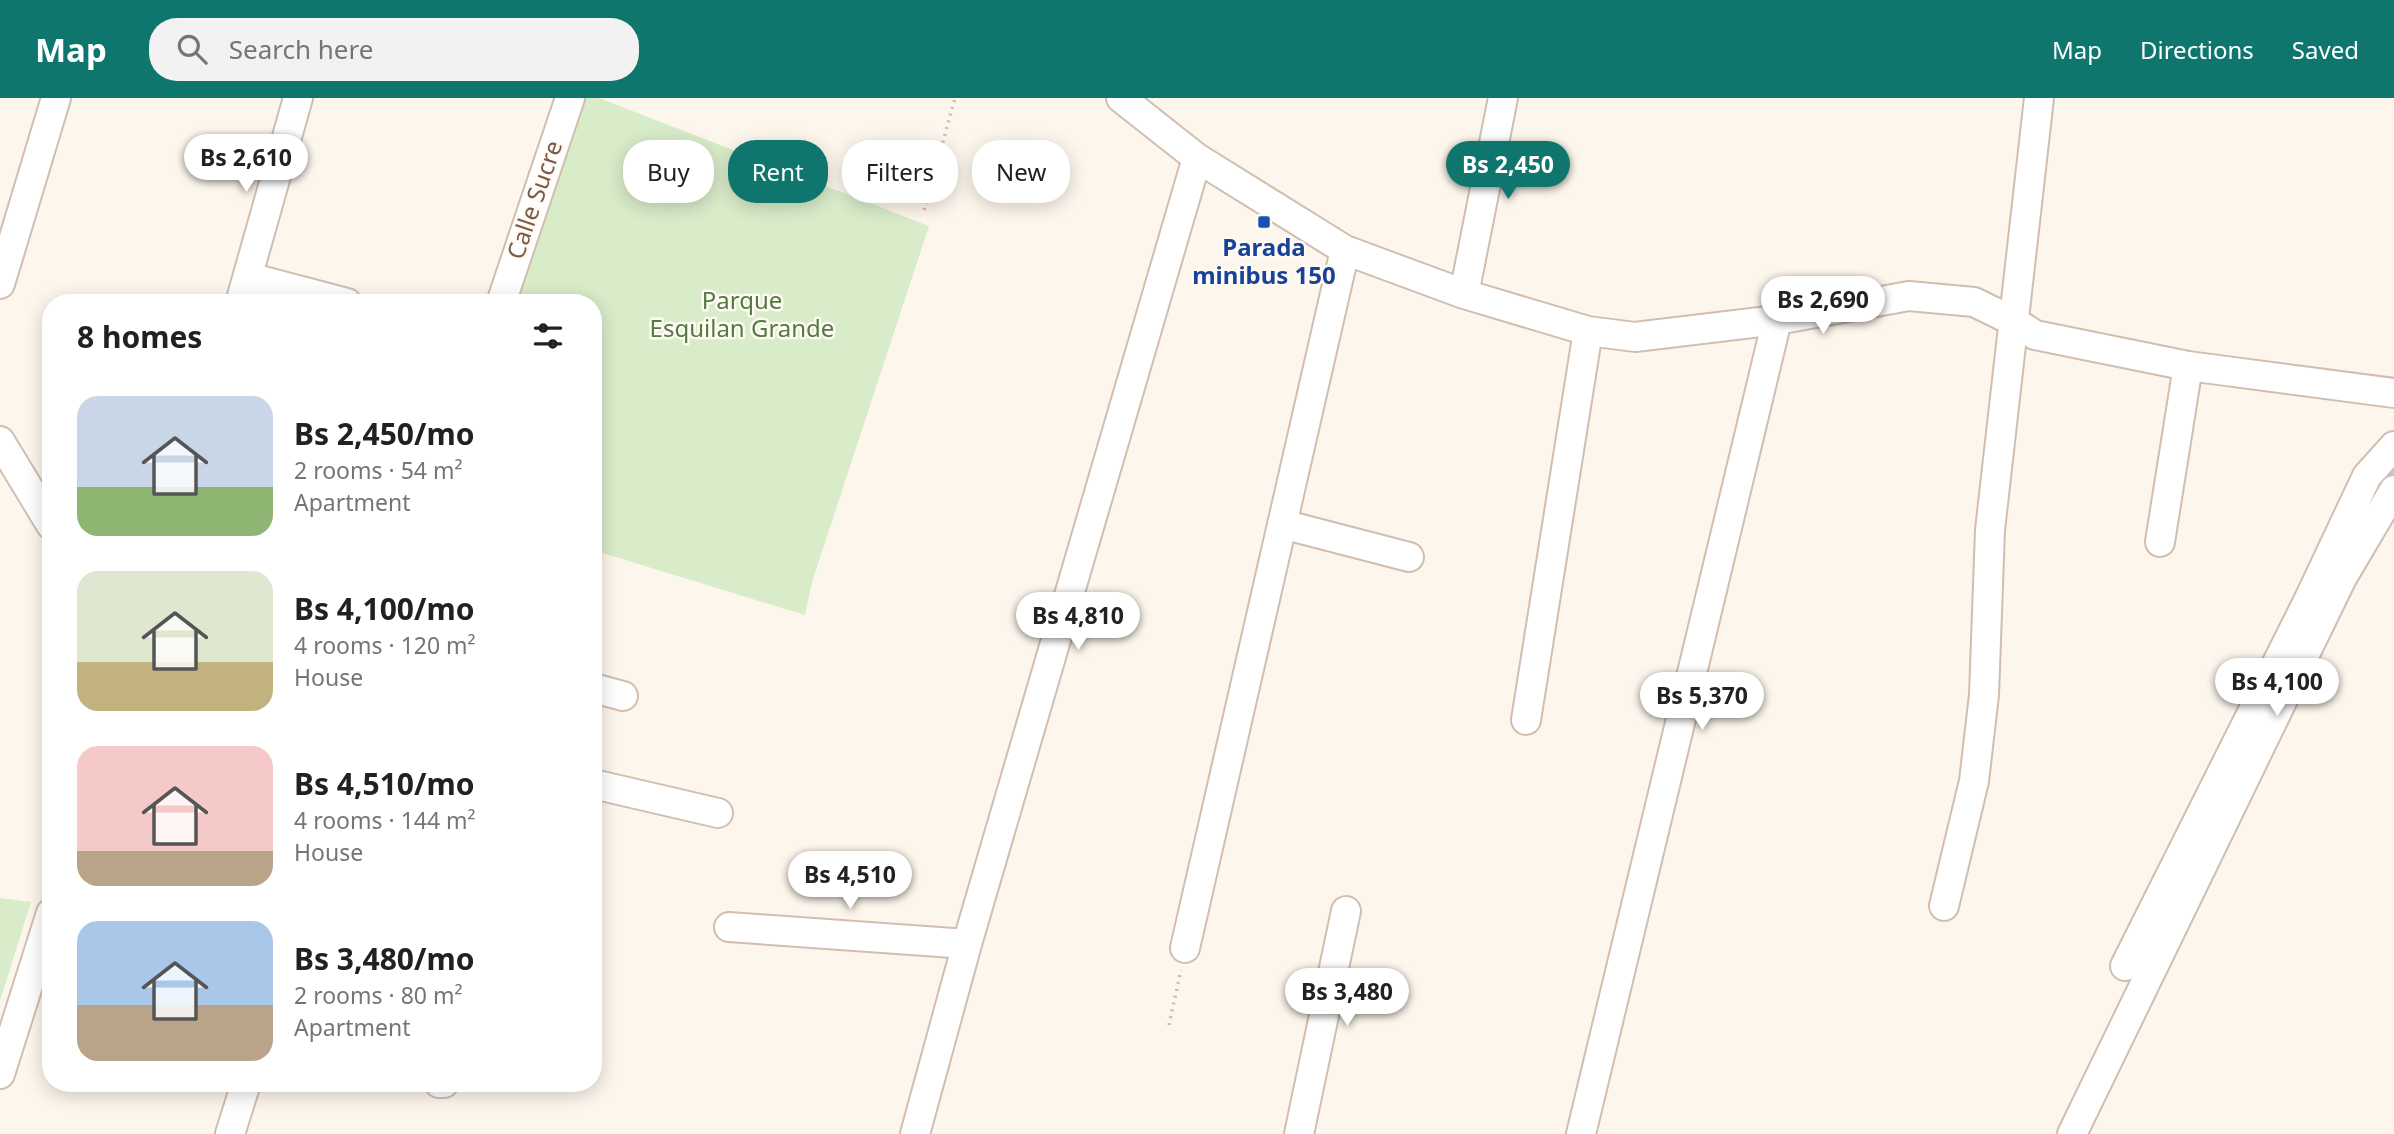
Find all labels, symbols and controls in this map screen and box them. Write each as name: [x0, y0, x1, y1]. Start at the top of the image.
search box: [149, 18, 639, 81]
text: Map: [35, 27, 107, 72]
icon: search: [173, 30, 211, 68]
text: Search here: [229, 31, 373, 67]
text: Map: [2052, 33, 2102, 66]
text: Directions: [2140, 33, 2254, 66]
text: Saved: [2292, 33, 2359, 66]
pin: Bs 2,610: [174, 134, 318, 194]
street label: Calle Sucre: [498, 136, 569, 263]
chip: Buy: [623, 140, 714, 203]
chip: Rent: [728, 140, 828, 203]
chip: Filters: [842, 140, 958, 203]
chip: New: [972, 140, 1070, 203]
text: Bs 2,610: [200, 141, 292, 173]
pin: Bs 2,450: [1436, 141, 1580, 201]
text: Bs 2,450: [1462, 148, 1554, 180]
marker: Parada minibus 150: [1256, 214, 1272, 230]
place label: Parada minibus 150: [1192, 230, 1336, 291]
pin: Bs 2,690: [1751, 276, 1895, 336]
park label: Parque Esquilan Grande: [650, 283, 834, 344]
text: Bs 2,690: [1777, 283, 1869, 315]
text: 8 homes: [77, 316, 202, 357]
icon: filters: [529, 317, 567, 355]
text: Bs 2,450/mo: [294, 413, 474, 454]
icon: home: [133, 424, 217, 508]
text: 2 rooms · 54 m²: [294, 454, 463, 486]
text: Apartment: [294, 486, 411, 518]
text: Bs 4,100/mo: [294, 588, 474, 629]
pin: Bs 4,810: [1006, 592, 1150, 652]
icon: home: [133, 599, 217, 683]
text: Bs 4,810: [1032, 599, 1124, 631]
text: 4 rooms · 120 m²: [294, 629, 476, 661]
pin: Bs 4,100: [2205, 658, 2349, 718]
text: House: [294, 661, 363, 693]
text: Bs 4,100: [2231, 665, 2323, 697]
pin: Bs 5,370: [1630, 672, 1774, 732]
text: Bs 5,370: [1656, 679, 1748, 711]
text: Bs 4,510/mo: [294, 763, 474, 804]
icon: home: [133, 774, 217, 858]
text: 4 rooms · 144 m²: [294, 804, 476, 836]
text: House: [294, 836, 363, 868]
pin: Bs 4,510: [778, 852, 922, 911]
text: Bs 4,510: [804, 858, 896, 890]
text: Bs 3,480/mo: [294, 938, 474, 979]
icon: home: [133, 949, 217, 1033]
pin: Bs 3,480: [1275, 968, 1419, 1028]
text: Bs 3,480: [1301, 975, 1393, 1007]
text: 2 rooms · 80 m²: [294, 979, 463, 1011]
text: Apartment: [294, 1011, 411, 1043]

